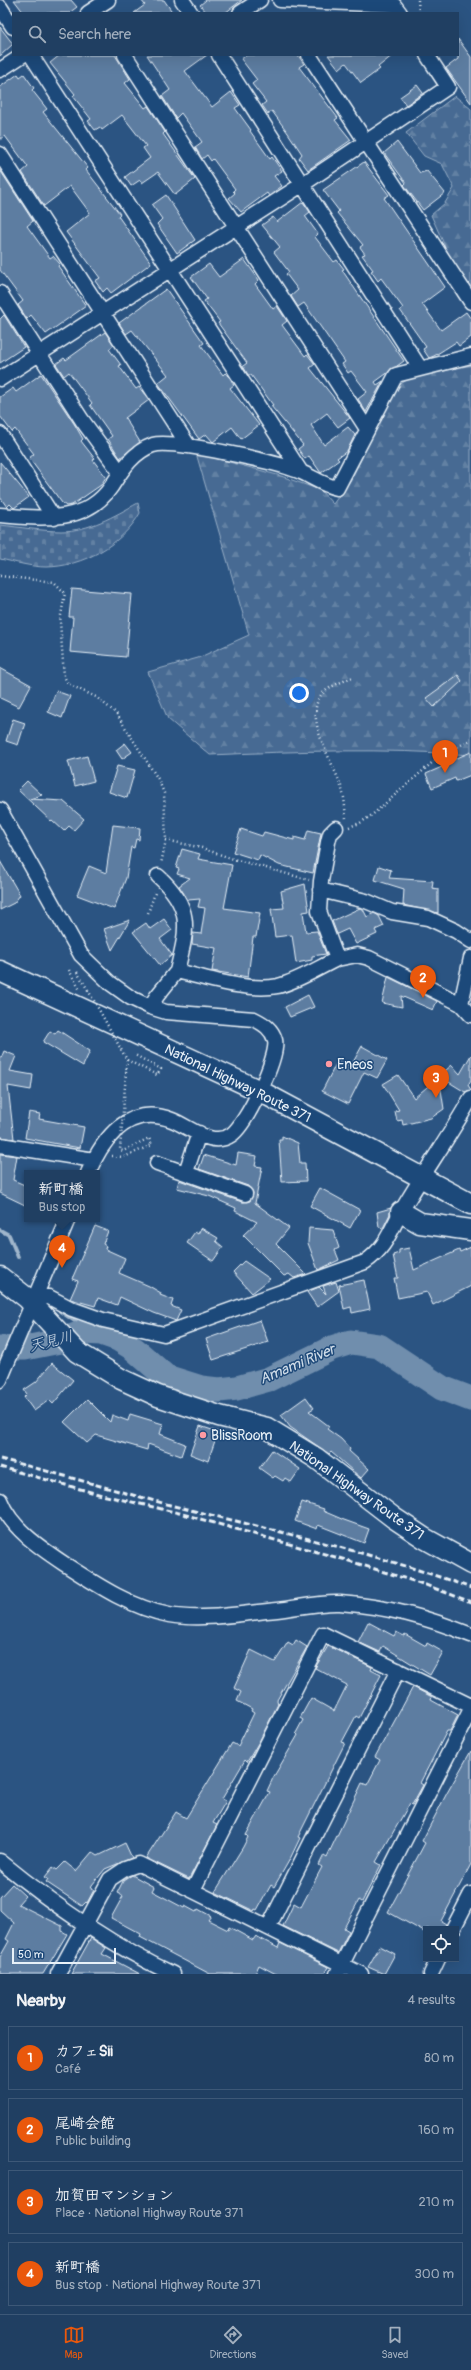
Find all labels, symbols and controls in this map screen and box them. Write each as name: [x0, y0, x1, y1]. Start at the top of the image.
search box: [12, 12, 459, 56]
icon: search: [26, 23, 48, 45]
text: Search here: [58, 25, 131, 44]
your location: [289, 683, 309, 703]
pin: 1: [432, 740, 458, 773]
pin: 2: [410, 965, 436, 998]
street label: National Highway Route 371: [162, 1041, 314, 1126]
place label: Eneos: [337, 1056, 374, 1073]
marker: Eneos: [324, 1059, 334, 1069]
pin: 3: [423, 1065, 449, 1098]
popup: [24, 1170, 100, 1222]
text: 新町橋: [39, 1180, 84, 1199]
text: Bus stop: [39, 1199, 85, 1215]
pin: 4: [49, 1235, 75, 1268]
water label: 天見川: [27, 1327, 75, 1356]
water label: Amami River: [257, 1339, 339, 1389]
place label: BlissRoom: [211, 1427, 272, 1444]
marker: BlissRoom: [198, 1430, 208, 1440]
street label: National Highway Route 371: [286, 1437, 427, 1544]
map controls: [423, 1926, 459, 1962]
button: locate: [423, 1926, 459, 1962]
scale bar: [12, 1946, 116, 1965]
text: 50 m: [18, 1948, 44, 1961]
text: Nearby: [16, 1990, 65, 2011]
text: 4 results: [408, 1992, 455, 2008]
text: カフェSii: [55, 2042, 113, 2061]
text: 1: [27, 2050, 33, 2066]
text: 80 m: [424, 2050, 454, 2066]
text: Café: [55, 2061, 81, 2077]
text: 尾崎会館: [55, 2114, 115, 2133]
text: 2: [26, 2122, 34, 2138]
text: 160 m: [418, 2122, 454, 2138]
text: Public building: [55, 2133, 131, 2149]
text: 加賀田マンション: [55, 2186, 174, 2205]
text: 3: [26, 2194, 34, 2210]
text: 210 m: [418, 2194, 454, 2210]
text: Place · National Highway Route 371: [55, 2205, 244, 2221]
text: 新町橋: [55, 2258, 100, 2277]
text: 4: [26, 2266, 34, 2282]
text: 300 m: [415, 2266, 454, 2282]
text: Bus stop · National Highway Route 371: [55, 2277, 261, 2293]
tab: Map: [63, 2324, 85, 2361]
tab: Directions: [210, 2324, 256, 2361]
tab: Saved: [381, 2324, 408, 2361]

